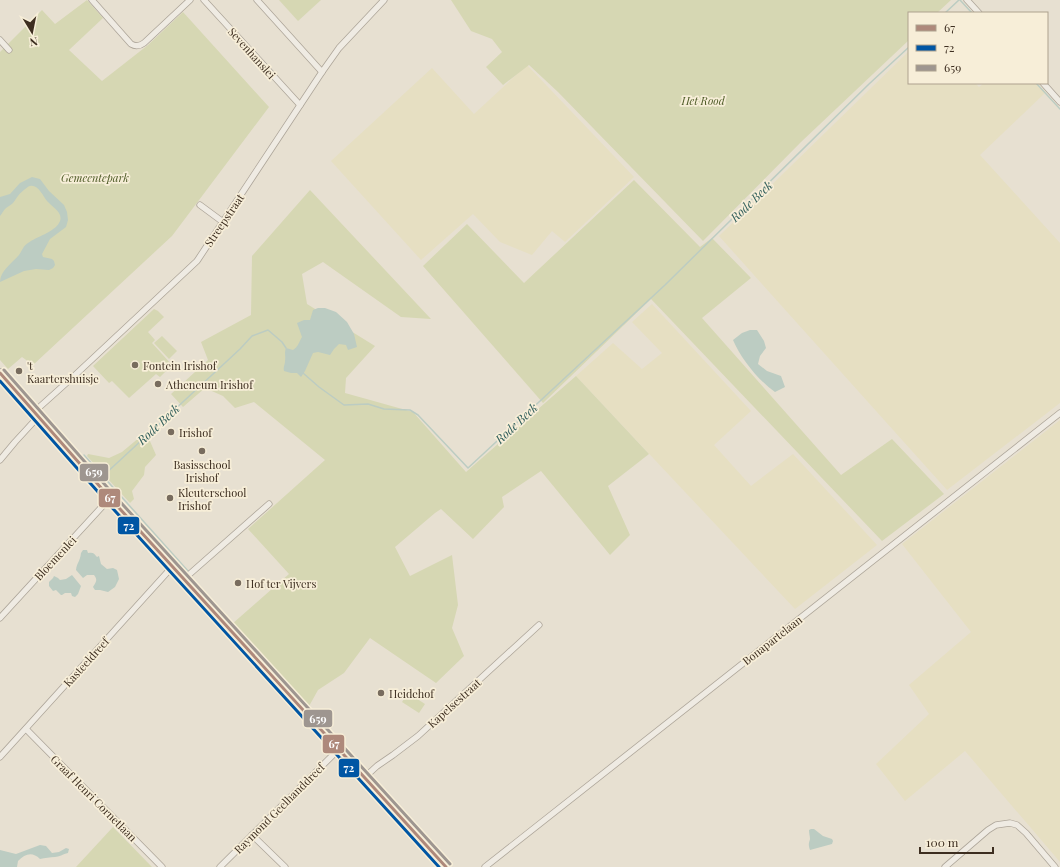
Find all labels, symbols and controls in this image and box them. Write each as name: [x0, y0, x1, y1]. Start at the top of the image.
north arrow: [12, 12, 52, 52]
legend: [908, 12, 1048, 84]
text: 67: [944, 19, 955, 35]
street label: Sevenhanslei: [225, 24, 279, 82]
text: N: [29, 34, 39, 50]
text: 72: [944, 39, 955, 55]
text: 659: [944, 59, 961, 75]
park label: Het Rood: [680, 93, 726, 108]
park label: Gemeentepark: [61, 170, 129, 185]
water label: Rode Beek: [726, 177, 775, 226]
street label: Streepstraat: [201, 191, 247, 249]
place label: 't Kaartershuisje: [27, 358, 99, 386]
place label: Fontein Irishof: [143, 358, 218, 373]
marker: Fontein Irishof: [130, 360, 140, 370]
marker: 't Kaartershuisje: [14, 366, 24, 376]
place label: Atheneum Irishof: [165, 377, 254, 392]
marker: Atheneum Irishof: [153, 379, 163, 389]
water label: Rode Beek: [491, 399, 541, 447]
water label: Rode Beek: [133, 400, 183, 448]
place label: Irishof: [179, 425, 213, 440]
marker: Irishof: [166, 427, 176, 437]
marker: Basisschool Irishof: [197, 446, 207, 456]
place label: Basisschool Irishof: [173, 457, 231, 485]
line badge: 659: [79, 463, 109, 482]
text: 659: [85, 464, 103, 479]
place label: Kleuterschool Irishof: [178, 485, 246, 513]
line badge: 67: [98, 488, 121, 508]
text: 67: [104, 490, 116, 505]
marker: Kleuterschool Irishof: [165, 493, 175, 503]
line badge: 72: [117, 516, 140, 535]
text: 72: [124, 518, 135, 533]
street label: Bloemenlei: [31, 533, 79, 583]
place label: Hof ter Vijvers: [246, 576, 316, 591]
marker: Hof ter Vijvers: [233, 578, 243, 588]
street label: Bonapartelaan: [739, 612, 805, 668]
street label: Kasteeldreef: [60, 633, 113, 690]
street label: Kapelsestraat: [424, 675, 484, 731]
place label: Heidehof: [389, 686, 435, 701]
marker: Heidehof: [376, 688, 386, 698]
line badge: 659: [303, 709, 333, 728]
text: 659: [309, 711, 327, 726]
line badge: 67: [322, 734, 345, 754]
text: 67: [328, 736, 340, 751]
street label: Graaf Henri Cornetlaan: [48, 752, 141, 845]
street label: Raymond Geelhanddreef: [230, 758, 329, 857]
line badge: 72: [338, 758, 360, 778]
text: 72: [344, 760, 355, 775]
scale bar: [920, 829, 993, 855]
text: 100 m: [926, 834, 959, 850]

